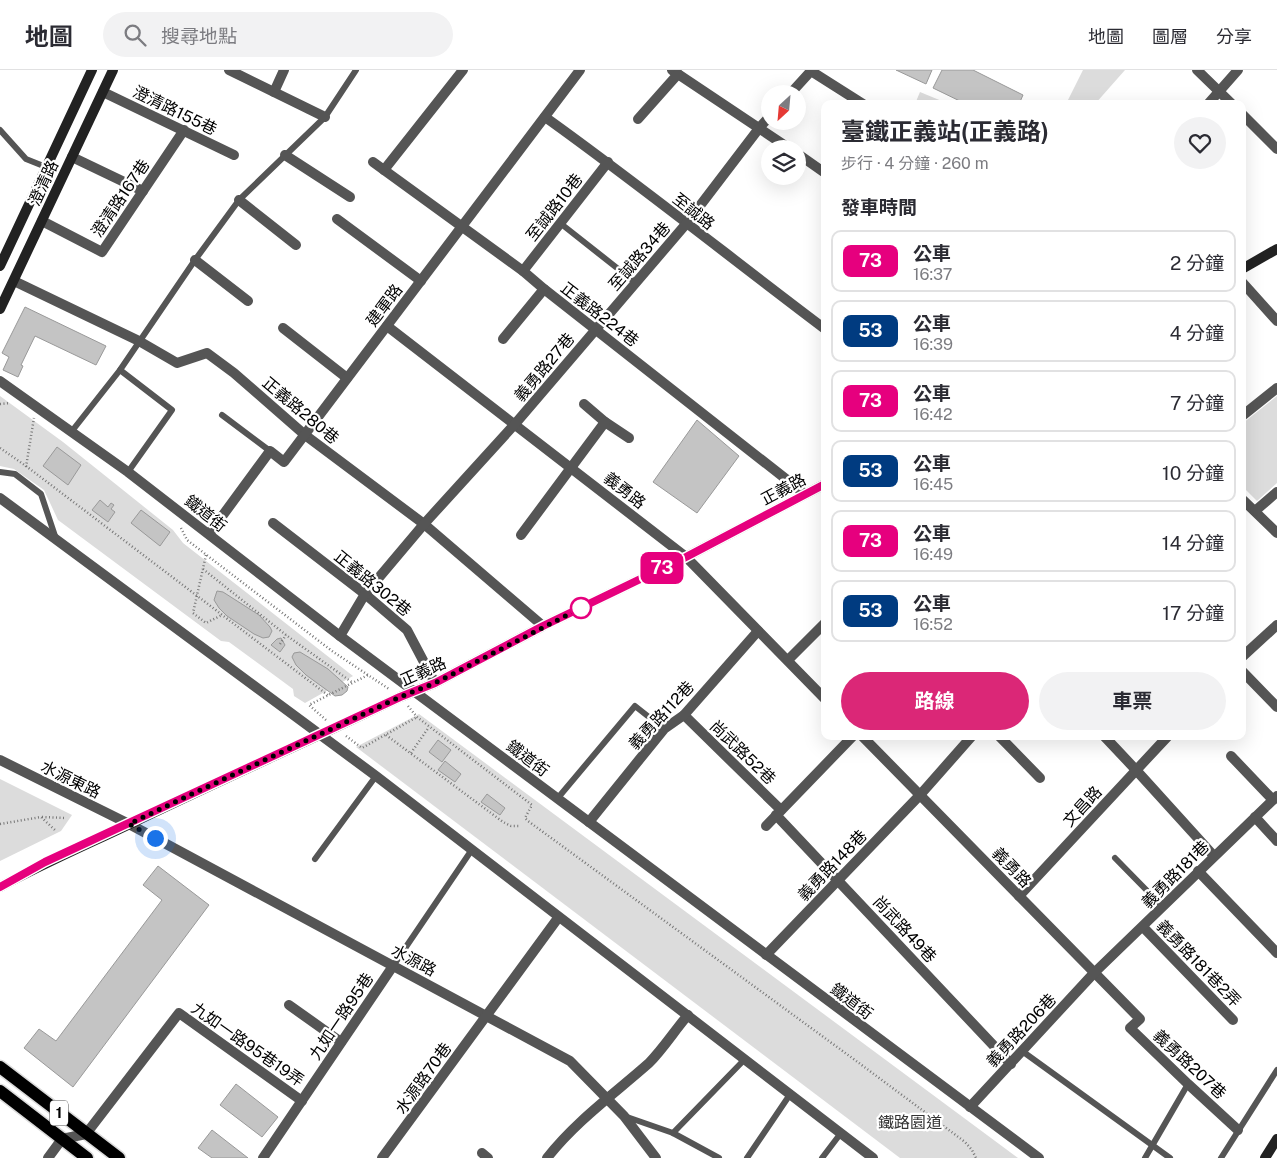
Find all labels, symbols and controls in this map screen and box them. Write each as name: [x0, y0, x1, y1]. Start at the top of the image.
search box: [103, 12, 453, 57]
icon: search: [121, 21, 149, 49]
text: 地圖: [25, 22, 73, 50]
text: 搜尋地點: [161, 25, 237, 47]
text: 地圖: [1088, 26, 1124, 47]
text: 圖層: [1152, 26, 1188, 47]
text: 分享: [1216, 26, 1252, 47]
street label: 澄清路155巷: [130, 82, 220, 139]
north arrow: [761, 85, 806, 130]
map controls: [761, 85, 806, 185]
text: 臺鐵正義站(正義路): [841, 117, 1049, 145]
button: heart: [1174, 117, 1226, 169]
button: layers: [761, 140, 806, 185]
text: 步行 · 4 分鐘 · 260 m: [841, 154, 989, 173]
street label: 澄清路167巷: [87, 156, 153, 241]
street label: 澄清路: [25, 157, 62, 209]
street label: 至誠路10巷: [522, 170, 587, 245]
street label: 至誠路: [669, 189, 718, 234]
text: 發車時間: [841, 196, 917, 218]
street label: 至誠路34巷: [605, 218, 674, 294]
text: 公車: [913, 242, 951, 264]
text: 73: [859, 250, 882, 271]
text: 2 分鐘: [1170, 252, 1224, 274]
text: 16:37: [913, 265, 952, 284]
street label: 正義路224巷: [557, 278, 642, 351]
street label: 建軍路: [362, 280, 406, 330]
text: 公車: [913, 312, 951, 334]
text: 53: [858, 320, 883, 341]
text: 4 分鐘: [1169, 322, 1224, 344]
street label: 義勇路27巷: [510, 329, 578, 405]
text: 16:39: [913, 335, 953, 354]
street label: 正義路280巷: [259, 373, 343, 448]
text: 公車: [913, 382, 951, 404]
text: 73: [859, 390, 882, 411]
text: 7 分鐘: [1170, 392, 1224, 414]
text: 16:42: [913, 405, 953, 424]
text: 公車: [913, 452, 951, 474]
text: 53: [858, 460, 883, 481]
text: 10 分鐘: [1162, 462, 1224, 484]
street label: 義勇路: [600, 468, 649, 513]
street label: 正義路: [758, 470, 809, 509]
text: 16:45: [913, 475, 953, 494]
street label: 鐵道街: [181, 491, 230, 536]
text: 公車: [913, 522, 951, 544]
text: 73: [859, 530, 882, 551]
text: 14 分鐘: [1162, 532, 1224, 554]
text: 16:49: [913, 545, 953, 564]
street label: 正義路302巷: [330, 547, 415, 620]
line badge: 73: [640, 552, 684, 584]
text: 73: [650, 557, 674, 578]
text: 公車: [913, 592, 951, 614]
unlabelled marker: [570, 597, 592, 619]
text: 53: [858, 600, 883, 621]
text: 17 分鐘: [1162, 602, 1224, 624]
text: 16:52: [913, 615, 953, 634]
street label: 正義路: [397, 653, 449, 690]
button: 路線: [841, 672, 1029, 730]
button: 車票: [1039, 672, 1226, 730]
street label: 義勇路112巷: [625, 677, 698, 753]
street label: 尚武路52巷: [706, 716, 779, 788]
street label: 鐵道街: [503, 736, 553, 780]
street label: 水源東路: [38, 757, 104, 802]
street label: 文昌路: [1059, 782, 1106, 830]
your location: [143, 826, 168, 851]
street label: 義勇路148巷: [794, 826, 871, 905]
street label: 義勇路181巷: [1138, 837, 1213, 912]
street label: 義勇路: [988, 843, 1035, 891]
street label: 尚武路49巷: [869, 892, 940, 967]
street label: 義勇路181巷2弄: [1153, 916, 1245, 1011]
street label: 水源路: [388, 941, 439, 980]
street label: 九如一路95巷: [306, 969, 377, 1063]
street label: 鐵道街: [827, 979, 877, 1023]
street label: 義勇路206巷: [983, 990, 1060, 1071]
street label: 九如一路95巷19弄: [188, 999, 308, 1090]
street label: 義勇路207巷: [1149, 1026, 1230, 1103]
street label: 水源路70巷: [391, 1039, 456, 1117]
road number: 1: [50, 1100, 68, 1126]
park label: 鐵路園道: [878, 1113, 942, 1132]

